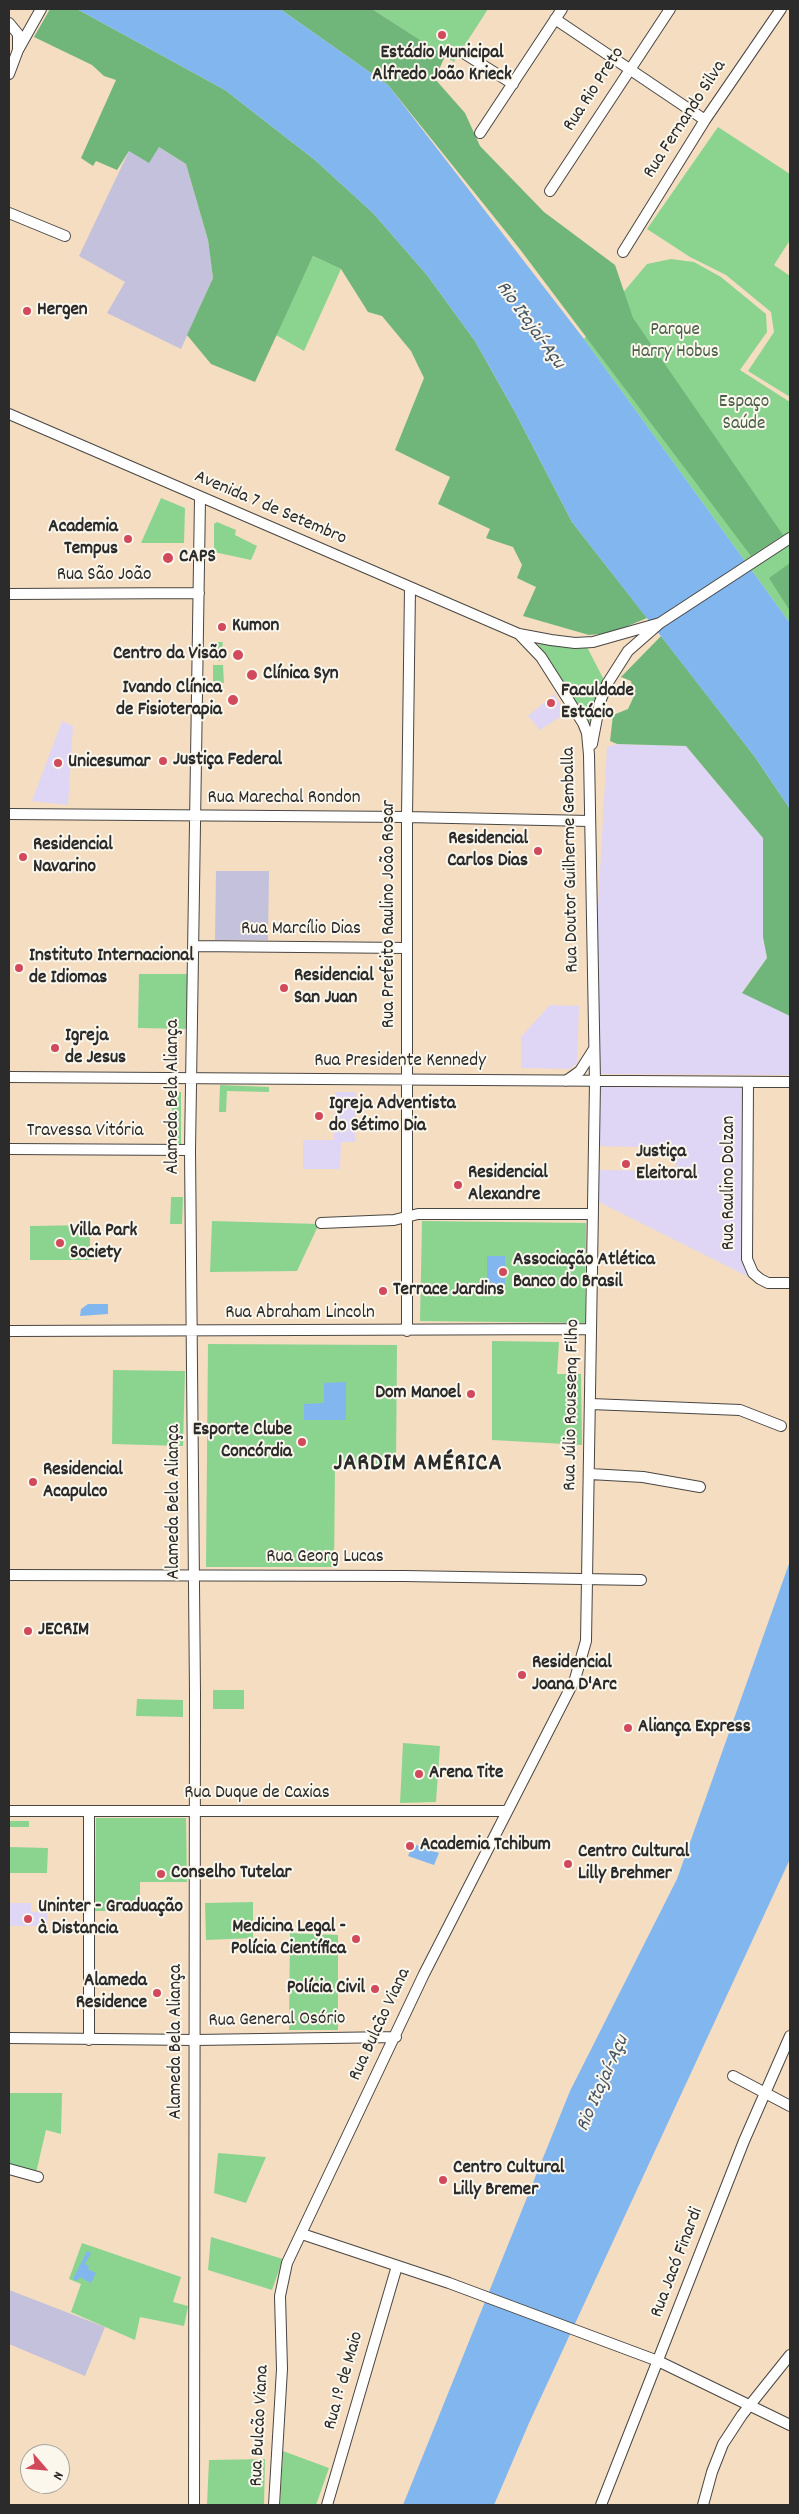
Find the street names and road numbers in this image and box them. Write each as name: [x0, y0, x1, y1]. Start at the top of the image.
street label: Rua Rio Preto: [559, 44, 631, 136]
street label: Rua Fernando Silva: [639, 57, 733, 183]
street label: Avenida 7 de Setembro: [190, 467, 350, 551]
street label: Rua São João: [57, 565, 151, 587]
street label: Rua Doutor Guilherme Gemballa: [559, 747, 585, 973]
street label: Rua Marechal Rondon: [208, 788, 360, 810]
street label: Rua Prefeito Raulino João Rosar: [379, 800, 401, 1028]
street label: Rua Marcílio Dias: [241, 919, 361, 941]
street label: Alameda Bela Aliança: [163, 1019, 185, 1175]
street label: Rua Presidente Kennedy: [314, 1051, 486, 1073]
street label: Rua Raulino Dolzan: [719, 1116, 741, 1250]
street label: Travessa Vitória: [27, 1121, 143, 1143]
street label: Rua Abraham Lincoln: [225, 1303, 375, 1325]
street label: Rua Júlio Roussenq Filho: [560, 1319, 586, 1491]
street label: Alameda Bela Aliança: [164, 1424, 186, 1580]
street label: Rua Georg Lucas: [266, 1547, 384, 1569]
street label: Rua Duque de Caxias: [184, 1783, 330, 1805]
street label: Alameda Bela Aliança: [166, 1964, 188, 2120]
street label: Rua Bulcão Viana: [345, 1965, 417, 2085]
street label: Rua General Osório: [208, 2008, 346, 2034]
street label: Rua Jacó Finardi: [647, 2205, 709, 2321]
street label: Rua 1º de Maio: [320, 2329, 370, 2433]
street label: Rua Bulcão Viana: [246, 2365, 276, 2487]

